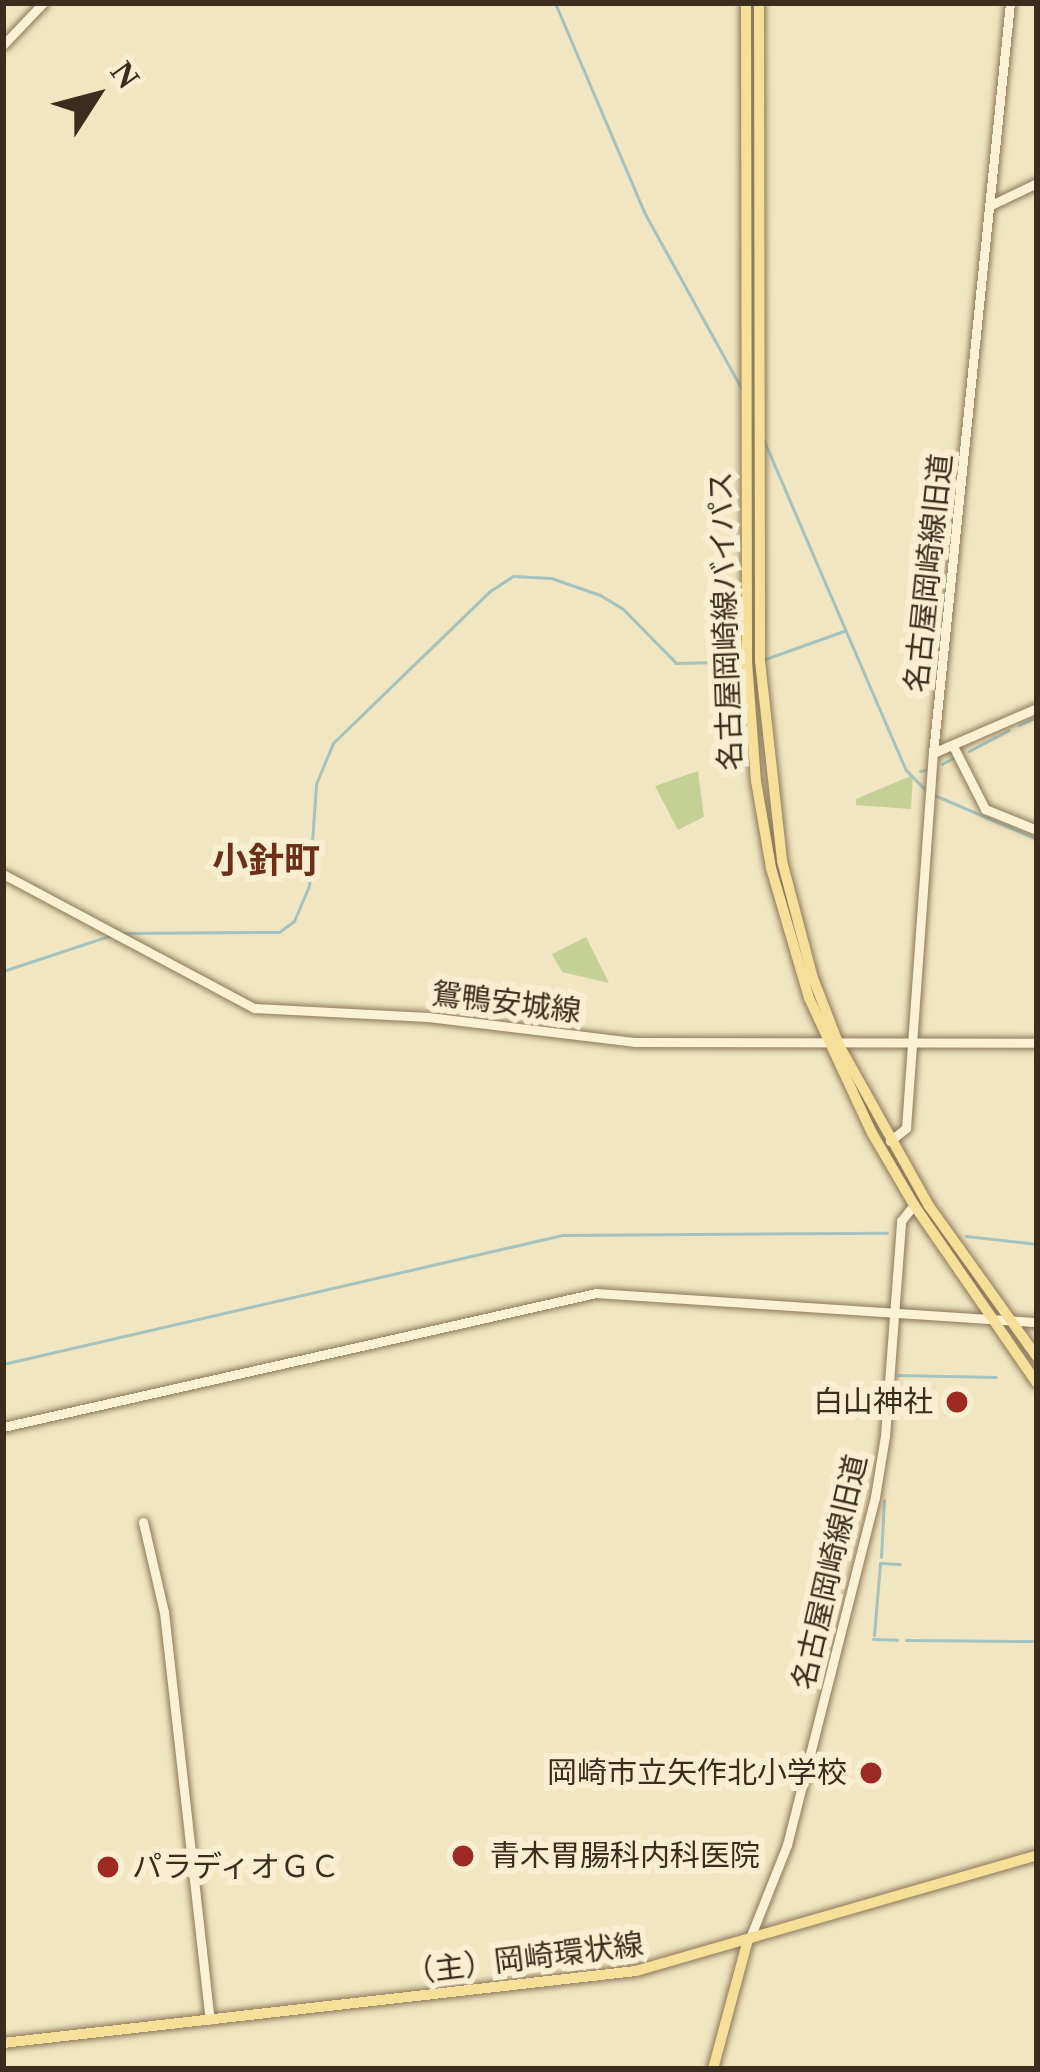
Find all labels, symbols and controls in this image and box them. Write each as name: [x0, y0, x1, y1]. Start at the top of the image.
north arrow: [36, 36, 156, 156]
text: N: [104, 55, 147, 95]
street label: 名古屋岡崎線旧道: [899, 452, 959, 694]
street label: 名古屋岡崎線バイパス: [703, 470, 749, 772]
district label: 小針町: [212, 840, 320, 884]
street label: 鴛鴨安城線: [429, 976, 583, 1030]
place label: 白山神社: [813, 1384, 933, 1420]
marker: 白山神社: [944, 1389, 970, 1415]
street label: 名古屋岡崎線旧道: [785, 1451, 875, 1693]
place label: 岡崎市立矢作北小学校: [547, 1755, 847, 1791]
marker: 岡崎市立矢作北小学校: [858, 1760, 884, 1786]
place label: 青木胃腸科内科医院: [490, 1838, 760, 1874]
marker: 青木胃腸科内科医院: [447, 1840, 479, 1872]
place label: パラディオＧＣ: [132, 1849, 342, 1885]
marker: パラディオＧＣ: [95, 1854, 121, 1880]
street label: （主）岡崎環状線: [403, 1927, 645, 1991]

